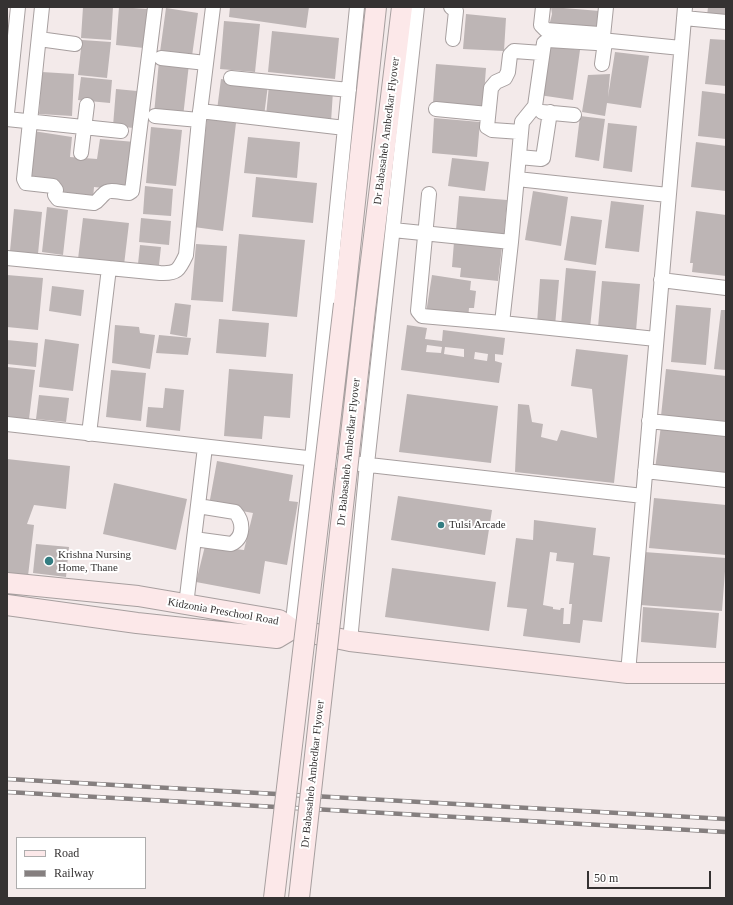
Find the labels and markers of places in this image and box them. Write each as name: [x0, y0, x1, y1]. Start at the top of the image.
place label: Tulsi Arcade: [449, 518, 506, 532]
marker: Tulsi Arcade: [436, 520, 446, 530]
place label: Krishna Nursing Home, Thane: [58, 548, 131, 574]
marker: Krishna Nursing Home, Thane: [43, 555, 55, 567]

